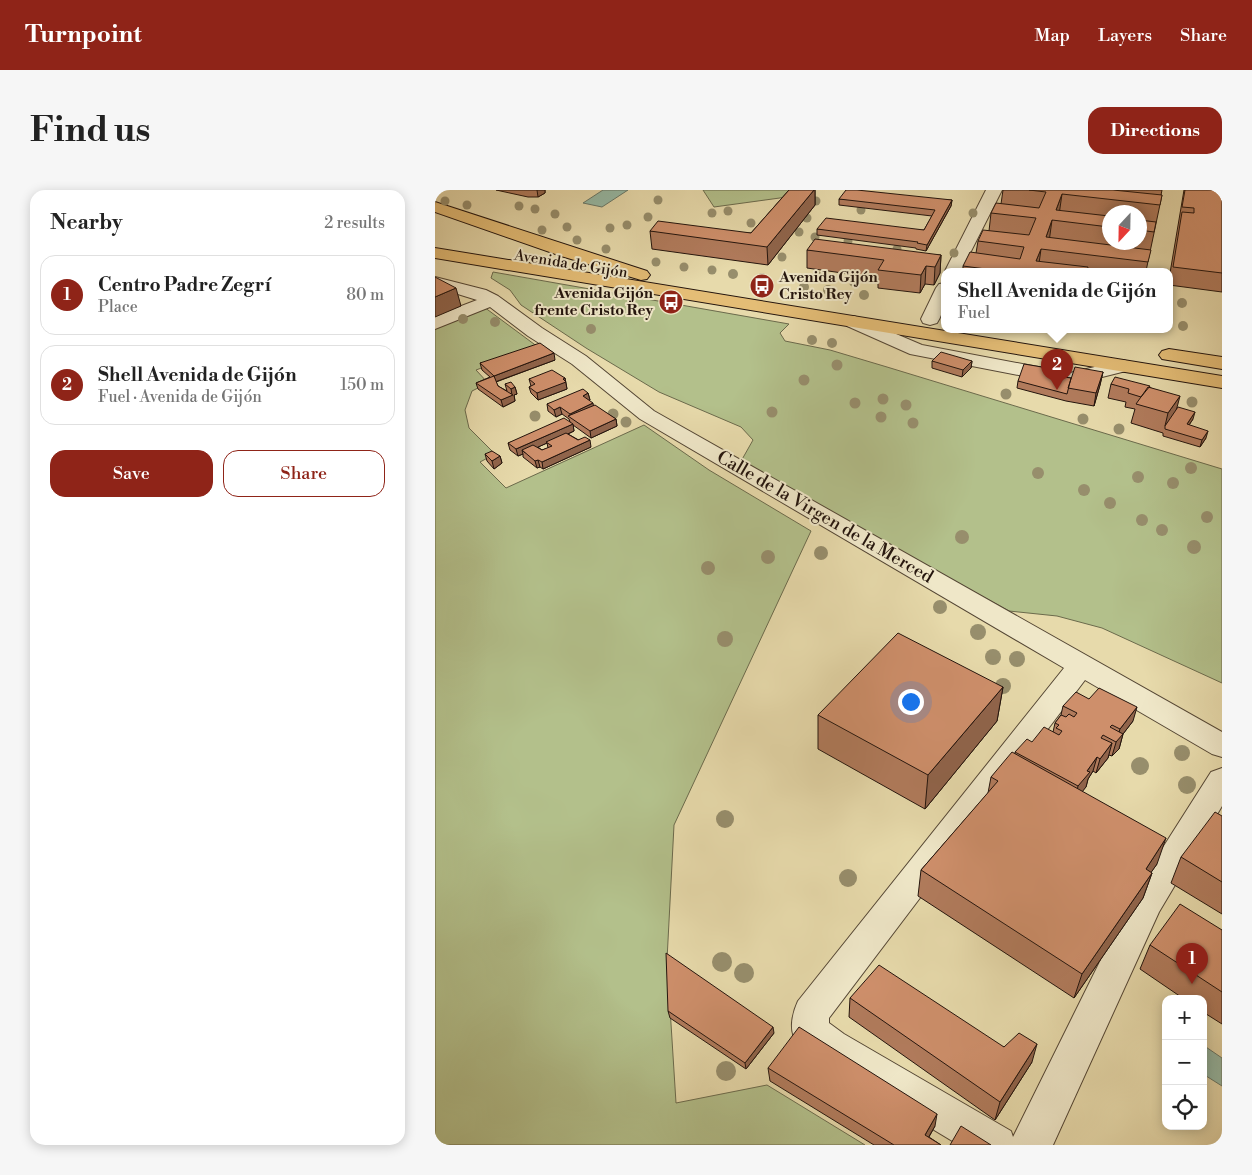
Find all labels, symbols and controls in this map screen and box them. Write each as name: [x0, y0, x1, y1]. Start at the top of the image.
text: Turnpoint: [25, 20, 142, 50]
text: Map: [1035, 24, 1070, 47]
text: Layers: [1098, 24, 1152, 47]
text: Share: [1180, 24, 1227, 47]
button: Directions: [1088, 107, 1222, 154]
text: Find us: [30, 109, 150, 152]
north arrow: [1102, 205, 1147, 250]
text: Nearby: [50, 210, 123, 236]
text: 2 results: [324, 213, 385, 233]
street label: Avenida de Gijón: [512, 245, 629, 282]
place label: Avenida Gijón Cristo Rey: [778, 268, 879, 304]
popup: [941, 268, 1173, 333]
text: Centro Padre Zegrí: [98, 273, 271, 297]
bus stop icon: Avenida Gijón Cristo Rey: [749, 273, 775, 299]
text: Shell Avenida de Gijón: [958, 279, 1156, 303]
place label: Avenida Gijón frente Cristo Rey: [534, 284, 654, 320]
text: 1: [63, 285, 71, 305]
text: 80 m: [346, 285, 384, 305]
bus stop icon: Avenida Gijón frente Cristo Rey: [658, 289, 684, 315]
text: Place: [98, 297, 138, 317]
text: Fuel: [958, 303, 990, 323]
pin: 2: [1041, 349, 1073, 390]
text: Shell Avenida de Gijón: [98, 363, 297, 387]
text: 2: [62, 375, 72, 395]
text: 150 m: [340, 375, 384, 395]
text: Fuel · Avenida de Gijón: [98, 387, 262, 407]
street label: Calle de la Virgen de la Merced: [713, 445, 938, 589]
button: Save: [50, 450, 213, 497]
button: Share: [223, 450, 385, 497]
your location: [898, 689, 924, 715]
pin: 1: [1176, 943, 1208, 984]
map controls: [1162, 995, 1207, 1130]
button: +: [1162, 995, 1207, 1040]
button: −: [1162, 1040, 1207, 1085]
button: locate: [1162, 1085, 1207, 1130]

